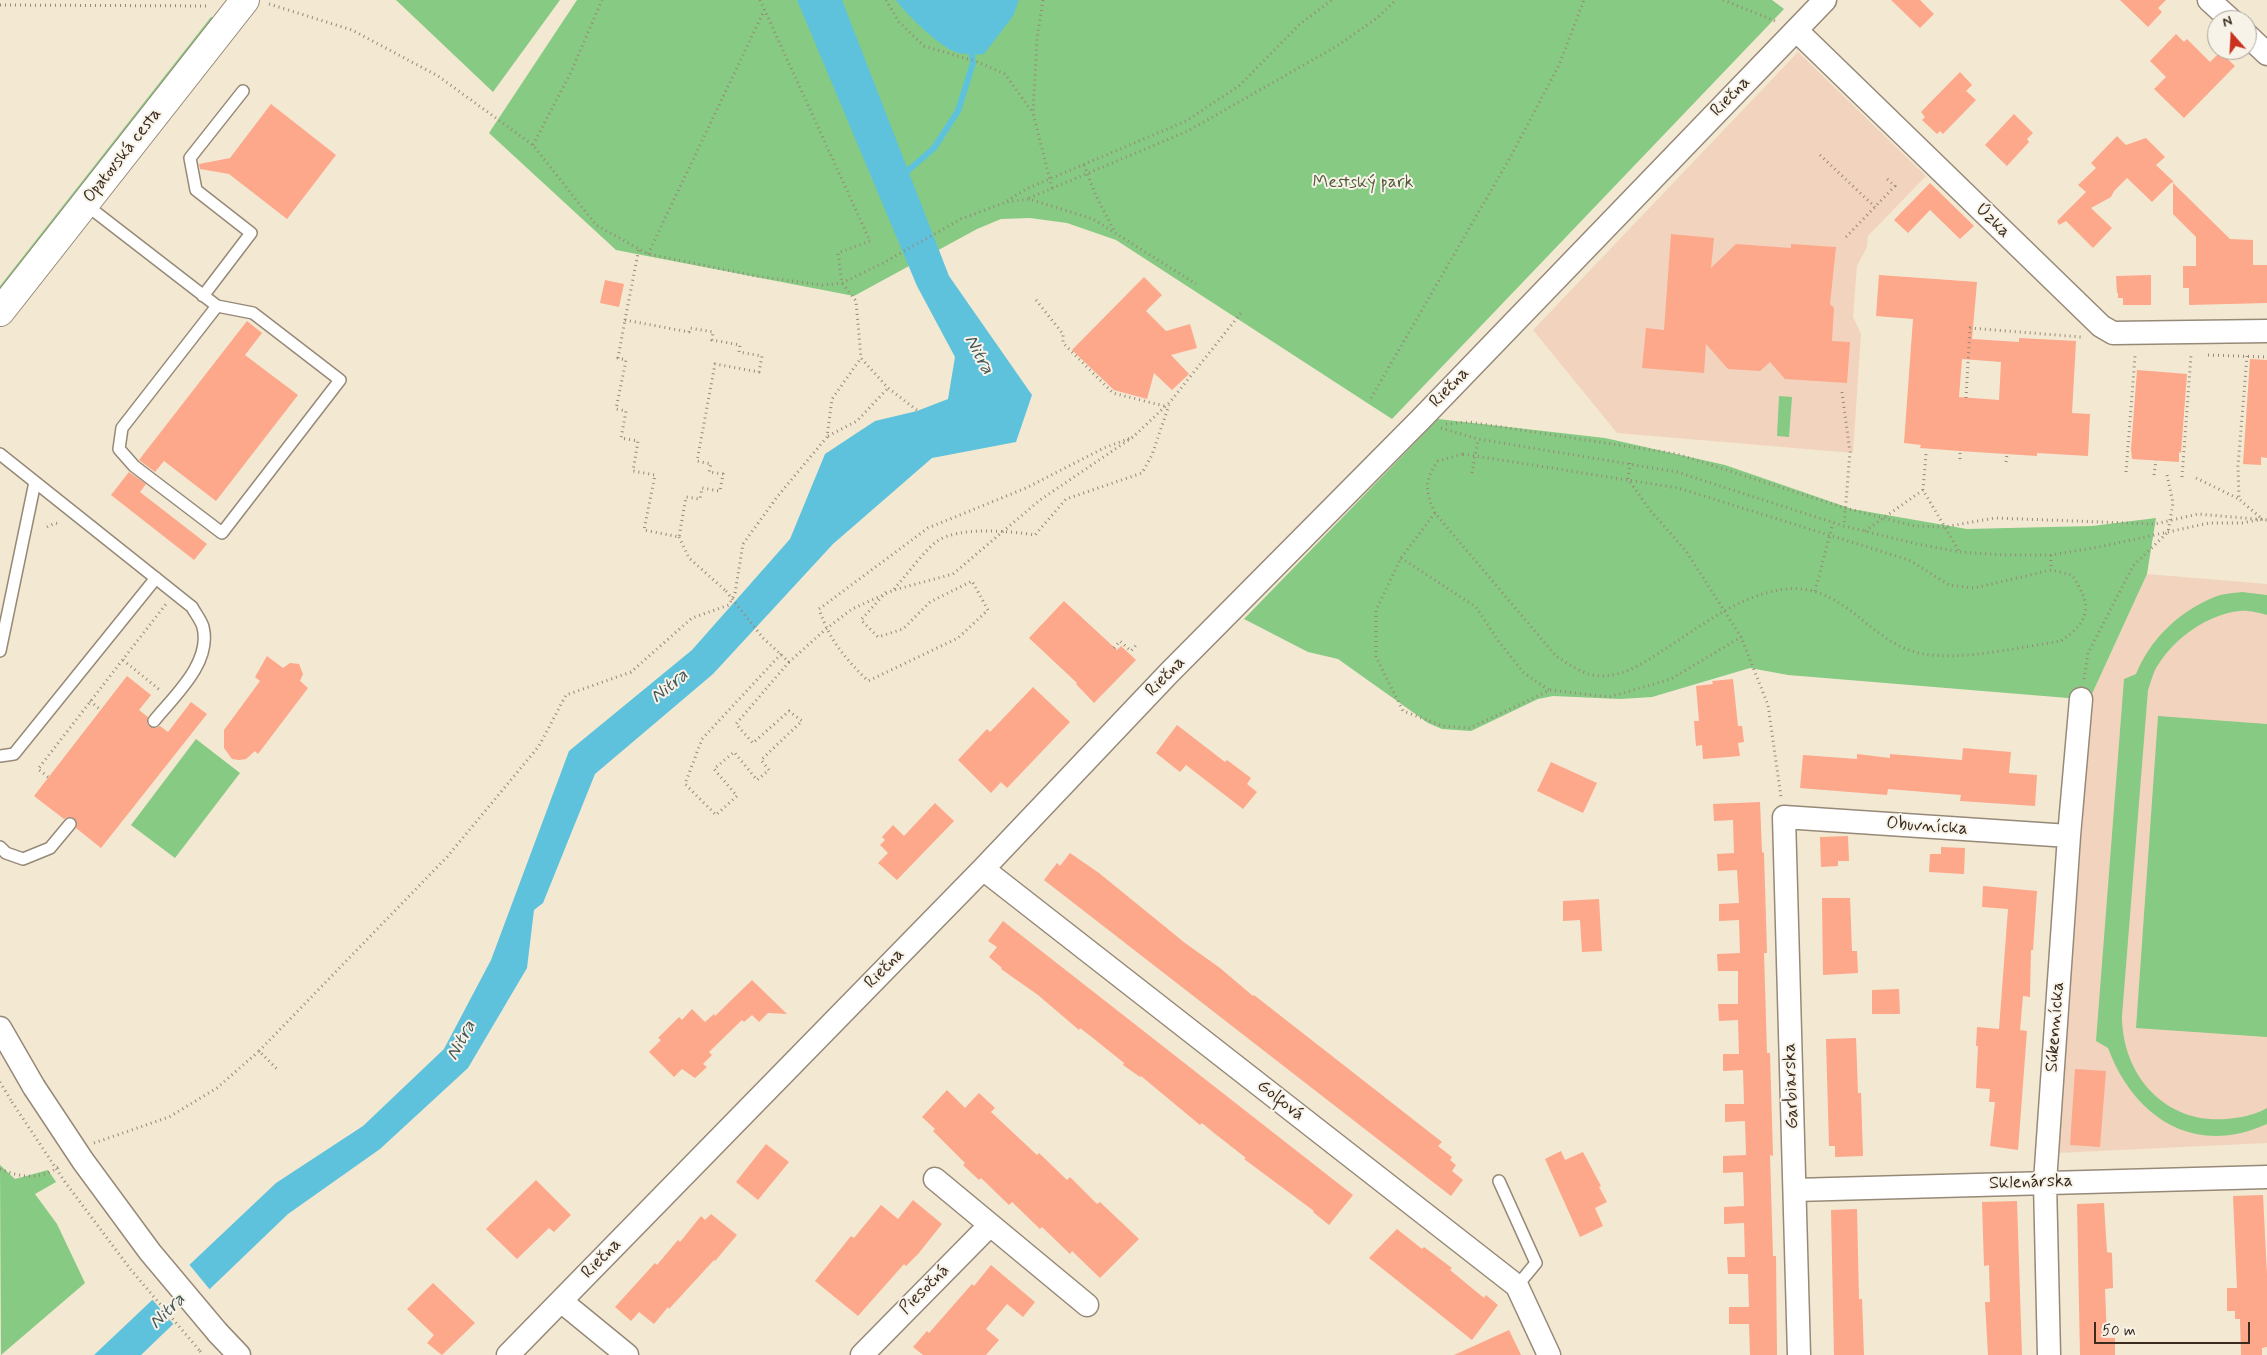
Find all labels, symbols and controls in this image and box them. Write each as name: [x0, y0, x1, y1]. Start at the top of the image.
north arrow: [2207, 10, 2257, 60]
text: N: [2220, 12, 2235, 32]
street label: Riečna: [1706, 72, 1756, 122]
street label: Opatovská cesta: [79, 104, 167, 208]
park label: Mestský park: [1313, 172, 1413, 194]
street label: Úzka: [1970, 199, 2014, 243]
water label: Nitra: [958, 331, 998, 379]
street label: Riečna: [1425, 363, 1475, 413]
street label: Riečna: [1141, 652, 1191, 702]
water label: Nitra: [647, 665, 693, 709]
street label: Obuvnícka: [1885, 813, 1969, 841]
street label: Riečna: [860, 944, 910, 994]
street label: Súkennícka: [2042, 981, 2070, 1073]
water label: Nitra: [442, 1017, 482, 1065]
street label: Garbiarska: [1780, 1042, 1804, 1130]
street label: Golfová: [1252, 1076, 1308, 1126]
street label: Sklenárska: [1989, 1171, 2073, 1195]
street label: Riečna: [577, 1234, 627, 1284]
street label: Piesočná: [895, 1260, 955, 1320]
water label: Nitra: [145, 1289, 191, 1335]
scale bar: [2097, 1312, 2253, 1344]
text: 50 m: [2102, 1321, 2136, 1341]

